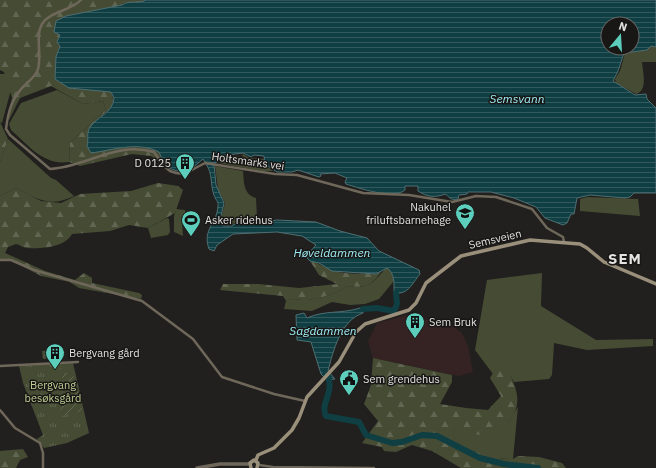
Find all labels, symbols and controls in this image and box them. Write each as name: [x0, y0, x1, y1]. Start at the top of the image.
north arrow: [600, 16, 640, 56]
text: N: [617, 19, 629, 34]
water label: Semsvann: [490, 91, 545, 106]
street label: Holtsmarks vei: [211, 149, 285, 173]
building icon: D 0125: [174, 152, 196, 180]
place label: D 0125: [135, 156, 171, 170]
place label: Nakuhel friluftsbarnehage: [366, 200, 451, 227]
school or university icon: Nakuhel friluftsbarnehage: [454, 202, 476, 230]
sports icon: Asker ridehus: [180, 209, 202, 237]
place label: Asker ridehus: [205, 213, 273, 227]
street label: Semsveien: [467, 226, 523, 252]
water label: Høveldammen: [294, 245, 371, 260]
district label: SEM: [608, 249, 642, 268]
building icon: Sem Bruk: [404, 311, 426, 339]
place label: Sem Bruk: [429, 315, 477, 329]
water label: Sagdammen: [289, 323, 357, 338]
building icon: Bergvang gård: [44, 342, 66, 370]
place label: Bergvang gård: [69, 346, 140, 360]
public building icon: Sem grendehus: [338, 368, 360, 396]
place label: Sem grendehus: [363, 372, 440, 386]
park label: Bergvang besøksgård: [25, 378, 81, 405]

